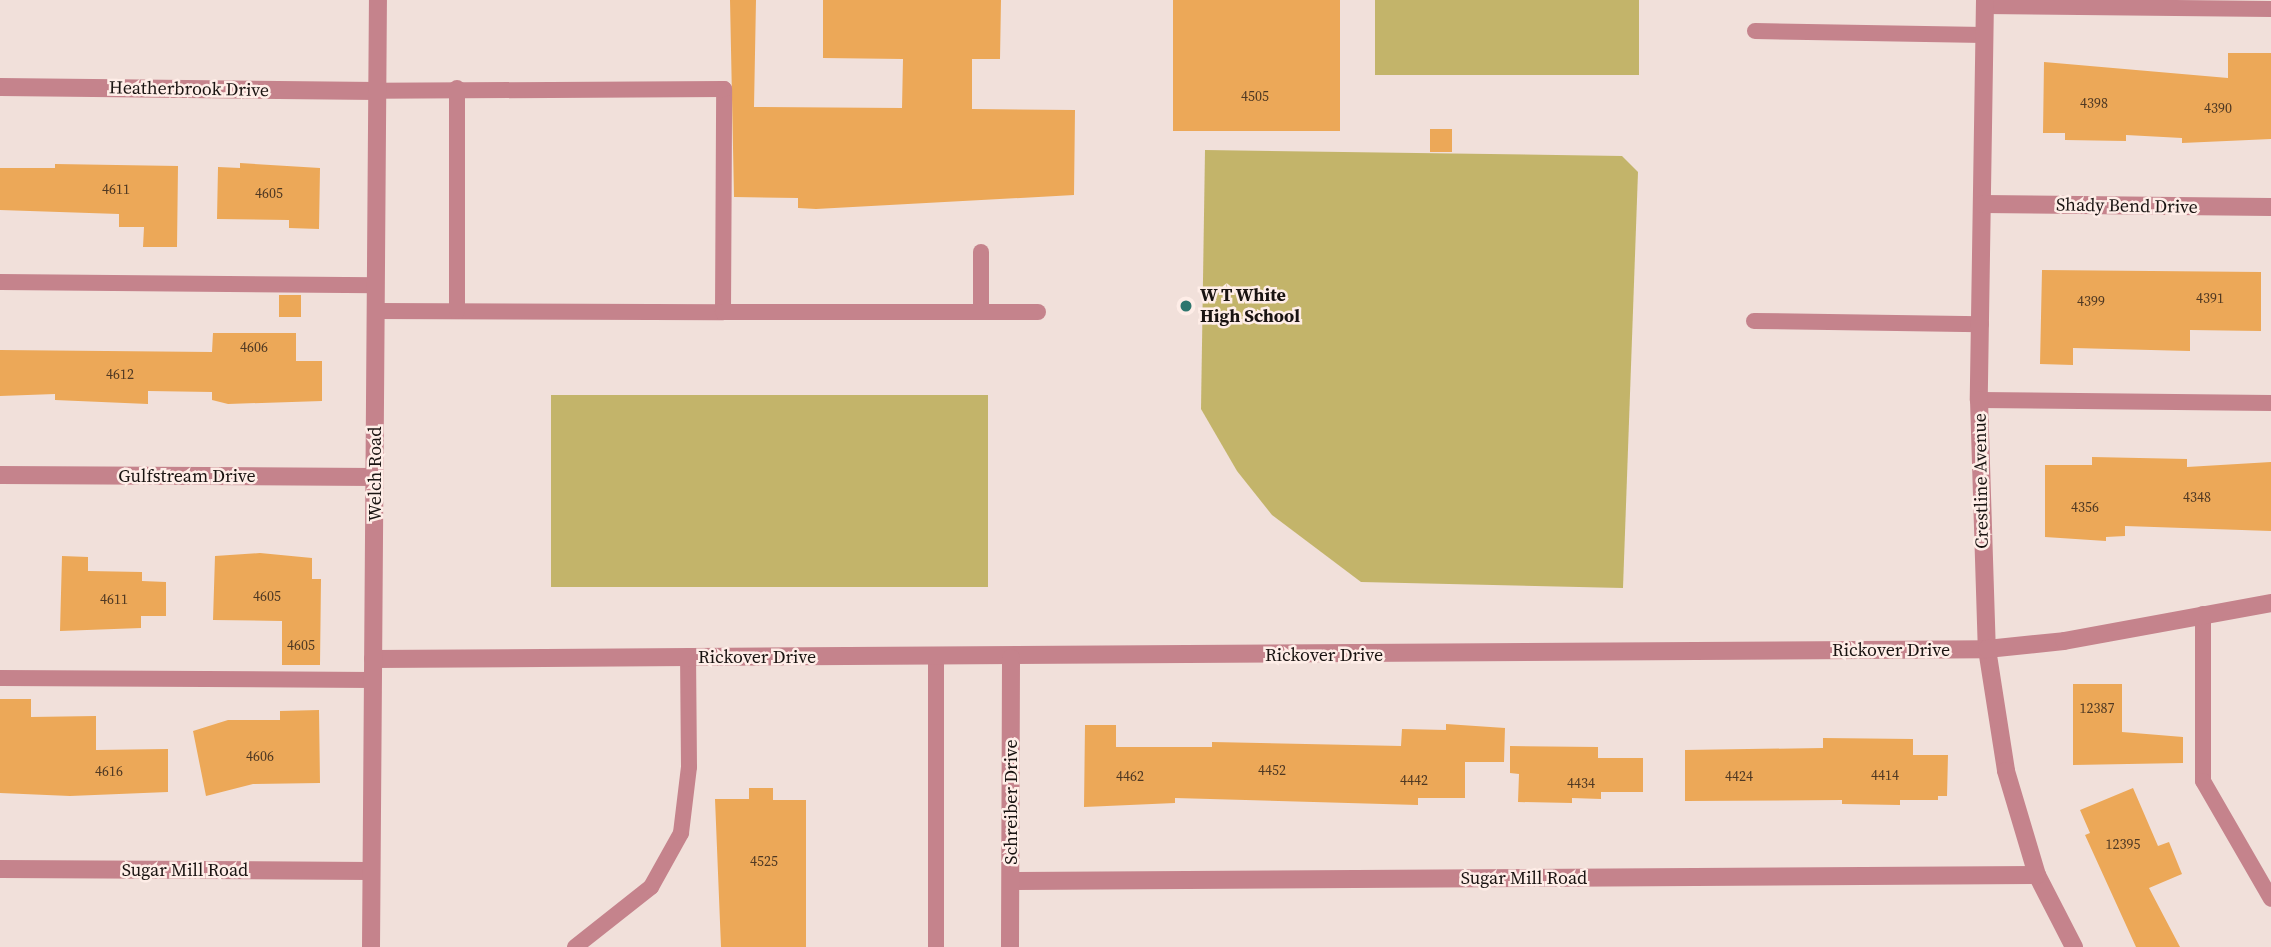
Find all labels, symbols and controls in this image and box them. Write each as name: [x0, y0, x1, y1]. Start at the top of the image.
street label: Heatherbrook Drive: [109, 77, 269, 101]
house number: 4505: [1241, 88, 1269, 104]
house number: 4398: [2080, 95, 2108, 111]
house number: 4390: [2204, 100, 2232, 116]
house number: 4611: [102, 181, 130, 197]
house number: 4605: [255, 185, 283, 201]
street label: Shady Bend Drive: [2056, 194, 2198, 218]
place label: W T White High School: [1200, 285, 1300, 328]
house number: 4391: [2196, 290, 2224, 306]
house number: 4399: [2077, 293, 2105, 309]
marker: W T White High School: [1178, 298, 1194, 314]
house number: 4606: [240, 339, 268, 355]
house number: 4612: [106, 366, 134, 382]
street label: Crestline Avenue: [1969, 413, 1993, 549]
street label: Welch Road: [364, 427, 386, 521]
street label: Gulfstream Drive: [118, 465, 256, 487]
house number: 4348: [2183, 489, 2211, 505]
house number: 4356: [2071, 499, 2099, 515]
house number: 4605: [253, 588, 281, 604]
house number: 4611: [100, 591, 128, 607]
house number: 4605: [287, 637, 315, 653]
street label: Rickover Drive: [1832, 639, 1950, 661]
street label: Rickover Drive: [1265, 644, 1383, 666]
street label: Rickover Drive: [698, 646, 816, 668]
house number: 12387: [2080, 700, 2114, 716]
street label: Schreiber Drive: [1000, 739, 1022, 865]
house number: 4606: [246, 748, 274, 764]
house number: 4452: [1258, 762, 1286, 778]
house number: 4616: [95, 763, 123, 779]
house number: 4414: [1871, 767, 1899, 783]
house number: 4462: [1116, 768, 1144, 784]
house number: 4424: [1725, 768, 1753, 784]
house number: 4442: [1400, 772, 1428, 788]
house number: 4434: [1567, 775, 1595, 791]
house number: 12395: [2106, 836, 2140, 852]
house number: 4525: [750, 853, 778, 869]
street label: Sugar Mill Road: [122, 859, 248, 881]
street label: Sugar Mill Road: [1461, 867, 1587, 889]

